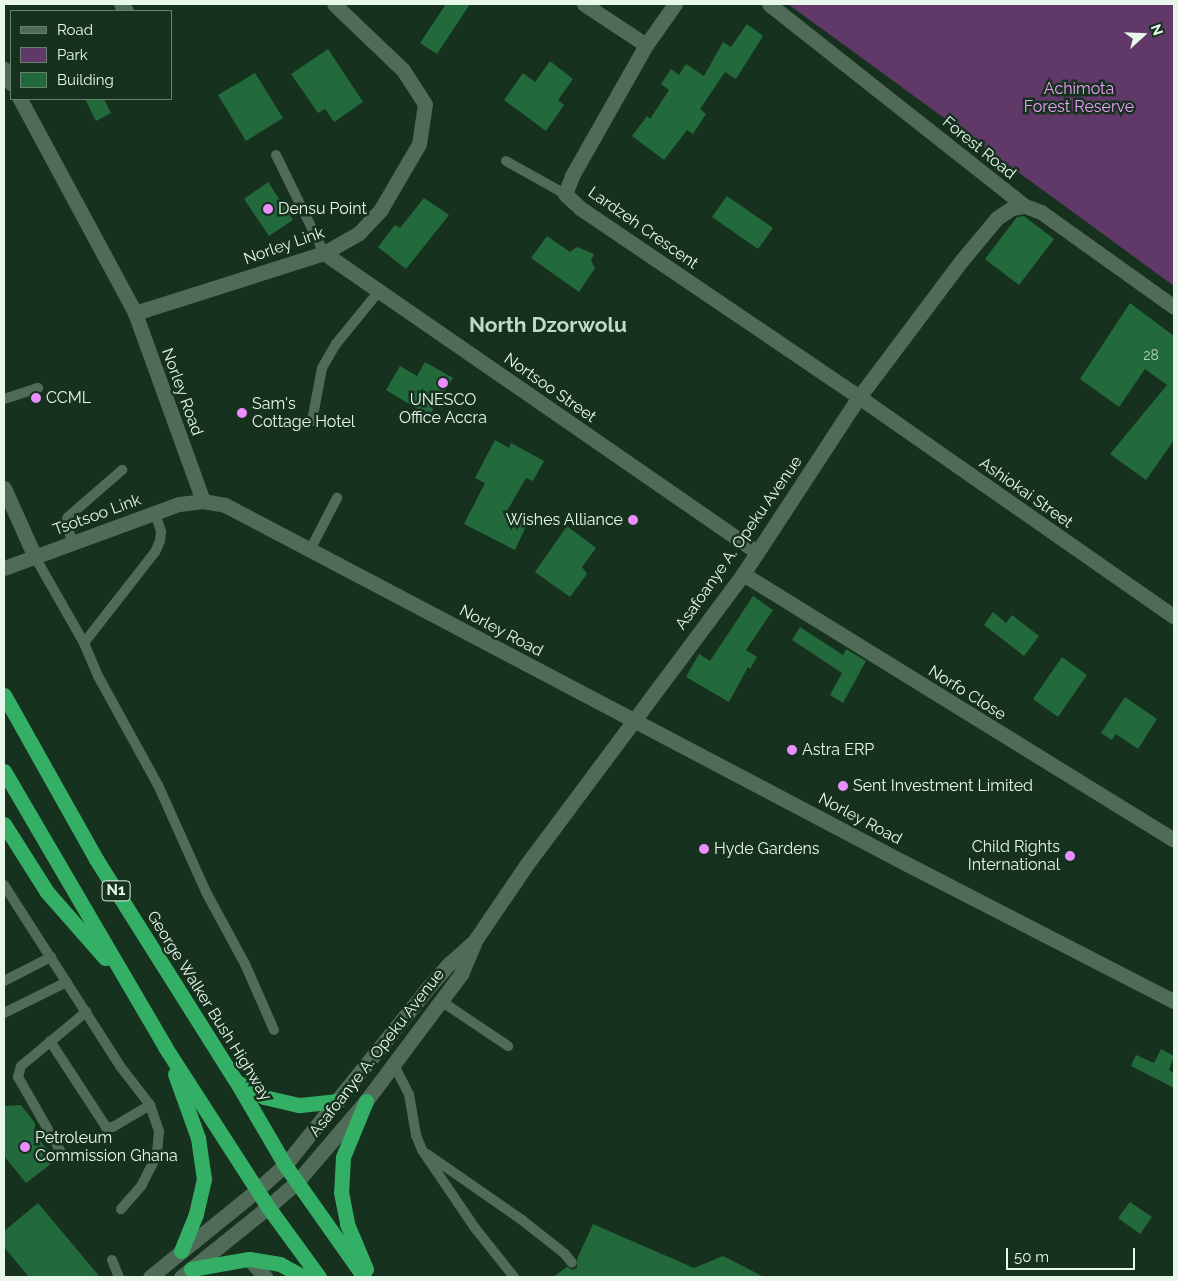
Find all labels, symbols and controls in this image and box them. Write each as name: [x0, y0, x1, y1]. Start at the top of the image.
legend: [10, 10, 172, 100]
north arrow: [1118, 10, 1168, 60]
text: Road: [57, 21, 93, 39]
text: N: [1148, 22, 1166, 38]
text: Park: [57, 46, 88, 64]
text: Building: [57, 71, 114, 89]
park label: Achimota Forest Reserve: [1024, 79, 1134, 117]
street label: Forest Road: [938, 113, 1020, 183]
street label: Lardzeh Crescent: [584, 183, 702, 273]
place label: Densu Point: [278, 199, 367, 219]
marker: Densu Point: [262, 203, 274, 215]
street label: Norley Link: [241, 223, 327, 269]
district label: North Dzorwolu: [469, 312, 627, 338]
street label: Norley Road: [157, 345, 207, 439]
house number: 28: [1143, 347, 1159, 363]
street label: Nortsoo Street: [500, 349, 600, 427]
marker: UNESCO Office Accra: [437, 377, 449, 389]
place label: CCML: [46, 388, 91, 408]
place label: UNESCO Office Accra: [399, 390, 487, 428]
marker: CCML: [30, 392, 42, 404]
place label: Sam's Cottage Hotel: [252, 394, 355, 432]
marker: Sam's Cottage Hotel: [236, 407, 248, 419]
street label: Asafoanye A. Opeku Avenue: [671, 452, 807, 634]
street label: Ashiokai Street: [976, 454, 1076, 532]
street label: Tsotsoo Link: [50, 490, 144, 540]
place label: Wishes Alliance: [505, 510, 623, 530]
marker: Wishes Alliance: [627, 514, 639, 526]
street label: Norley Road: [456, 601, 546, 661]
street label: Norfo Close: [925, 662, 1009, 724]
place label: Astra ERP: [802, 740, 874, 760]
marker: Astra ERP: [786, 744, 798, 756]
place label: Sent Investment Limited: [853, 776, 1033, 796]
marker: Sent Investment Limited: [837, 780, 849, 792]
street label: Norley Road: [815, 789, 905, 849]
place label: Child Rights International: [968, 837, 1060, 875]
place label: Hyde Gardens: [714, 839, 820, 859]
marker: Hyde Gardens: [698, 843, 710, 855]
marker: Child Rights International: [1064, 850, 1076, 862]
road number: N1: [101, 878, 131, 904]
street label: George Walker Bush Highway: [142, 907, 276, 1105]
street label: Asafoanye A. Opeku Avenue: [305, 965, 449, 1141]
place label: Petroleum Commission Ghana: [35, 1128, 178, 1166]
marker: Petroleum Commission Ghana: [19, 1141, 31, 1153]
scale bar: [1008, 1238, 1137, 1270]
text: 50 m: [1014, 1248, 1049, 1266]

